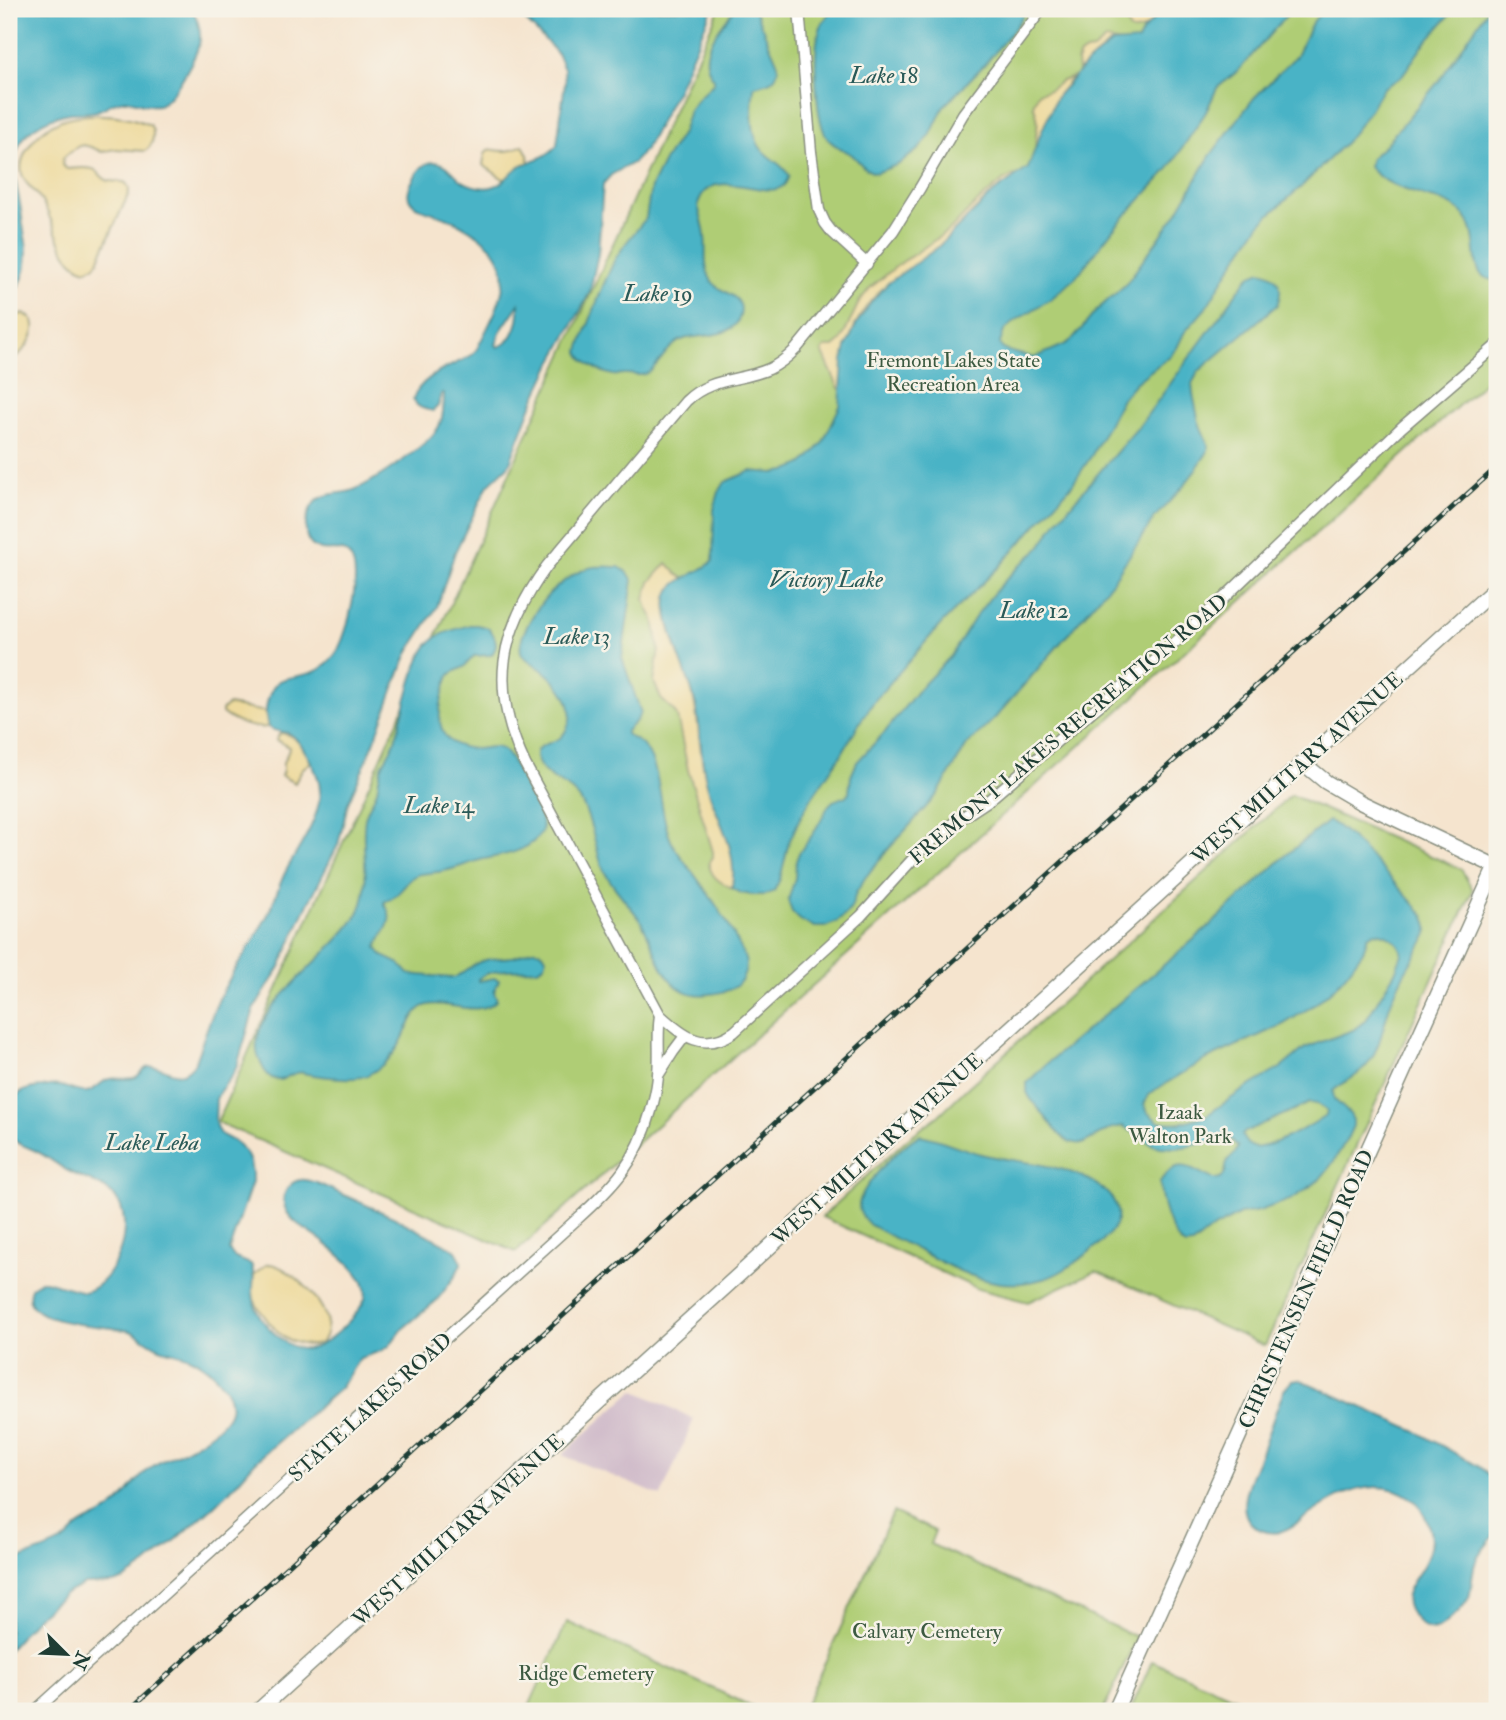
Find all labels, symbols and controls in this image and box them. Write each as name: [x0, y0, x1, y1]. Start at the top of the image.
water label: Lake 18: [849, 61, 919, 90]
water label: Lake 19: [622, 279, 693, 308]
park label: Fremont Lakes State Recreation Area: [866, 347, 1040, 398]
water label: Victory Lake: [769, 565, 883, 594]
street label: FREMONT LAKES RECREATION ROAD: [903, 588, 1233, 871]
water label: Lake 12: [998, 596, 1069, 625]
water label: Lake 13: [543, 622, 610, 651]
street label: WEST MILITARY AVENUE: [1185, 666, 1409, 871]
water label: Lake 14: [403, 791, 476, 820]
street label: WEST MILITARY AVENUE: [765, 1047, 989, 1252]
park label: Izaak Walton Park: [1127, 1099, 1232, 1150]
water label: Lake Leba: [104, 1128, 199, 1157]
street label: CHRISTENSEN FIELD ROAD: [1233, 1145, 1380, 1433]
street label: STATE LAKES ROAD: [283, 1327, 458, 1488]
street label: WEST MILITARY AVENUE: [346, 1428, 570, 1633]
north arrow: [32, 1618, 102, 1688]
park label: Calvary Cemetery: [852, 1618, 1003, 1645]
text: N: [66, 1647, 95, 1674]
park label: Ridge Cemetery: [518, 1660, 655, 1687]

